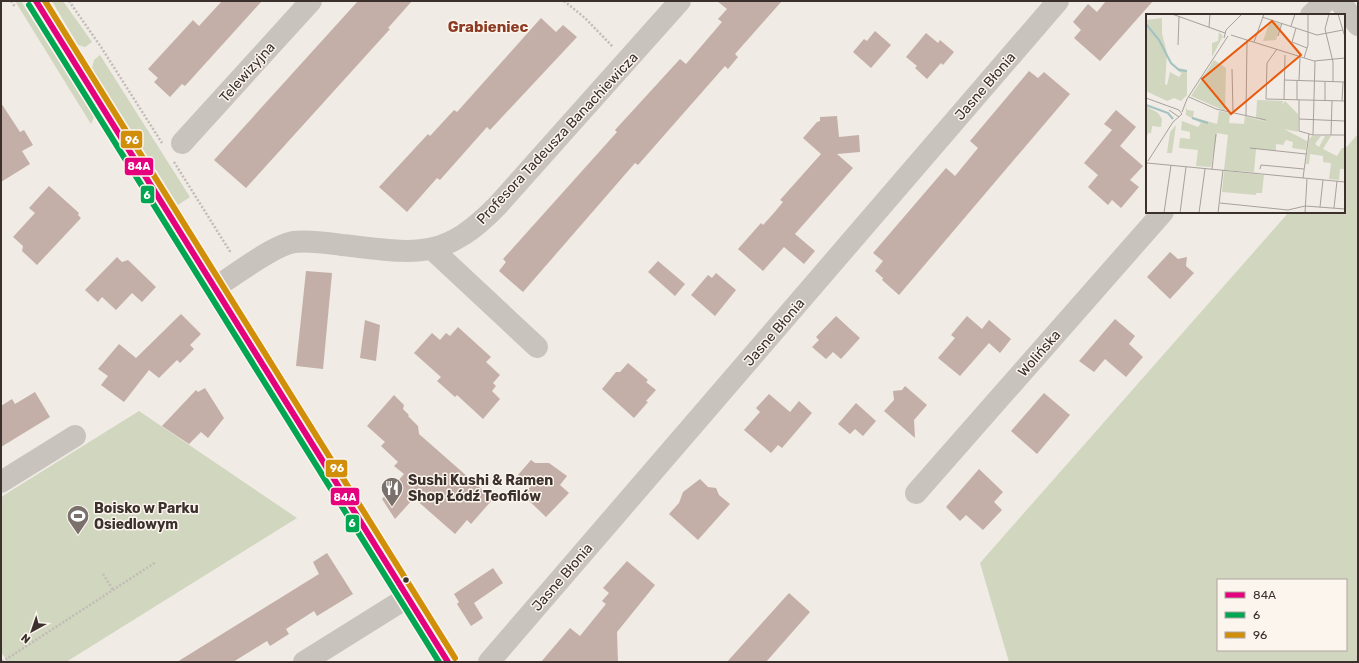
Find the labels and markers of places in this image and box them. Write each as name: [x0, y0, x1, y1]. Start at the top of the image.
place label: Sushi Kushi & Ramen Shop Łódź Teofilów: [408, 472, 553, 505]
restaurant icon: Sushi Kushi & Ramen Shop Łódź Teofilów: [379, 475, 405, 508]
place label: Boisko w Parku Osiedlowym: [94, 500, 199, 533]
sports icon: Boisko w Parku Osiedlowym: [65, 503, 91, 536]
unlabelled marker: [401, 575, 411, 585]

